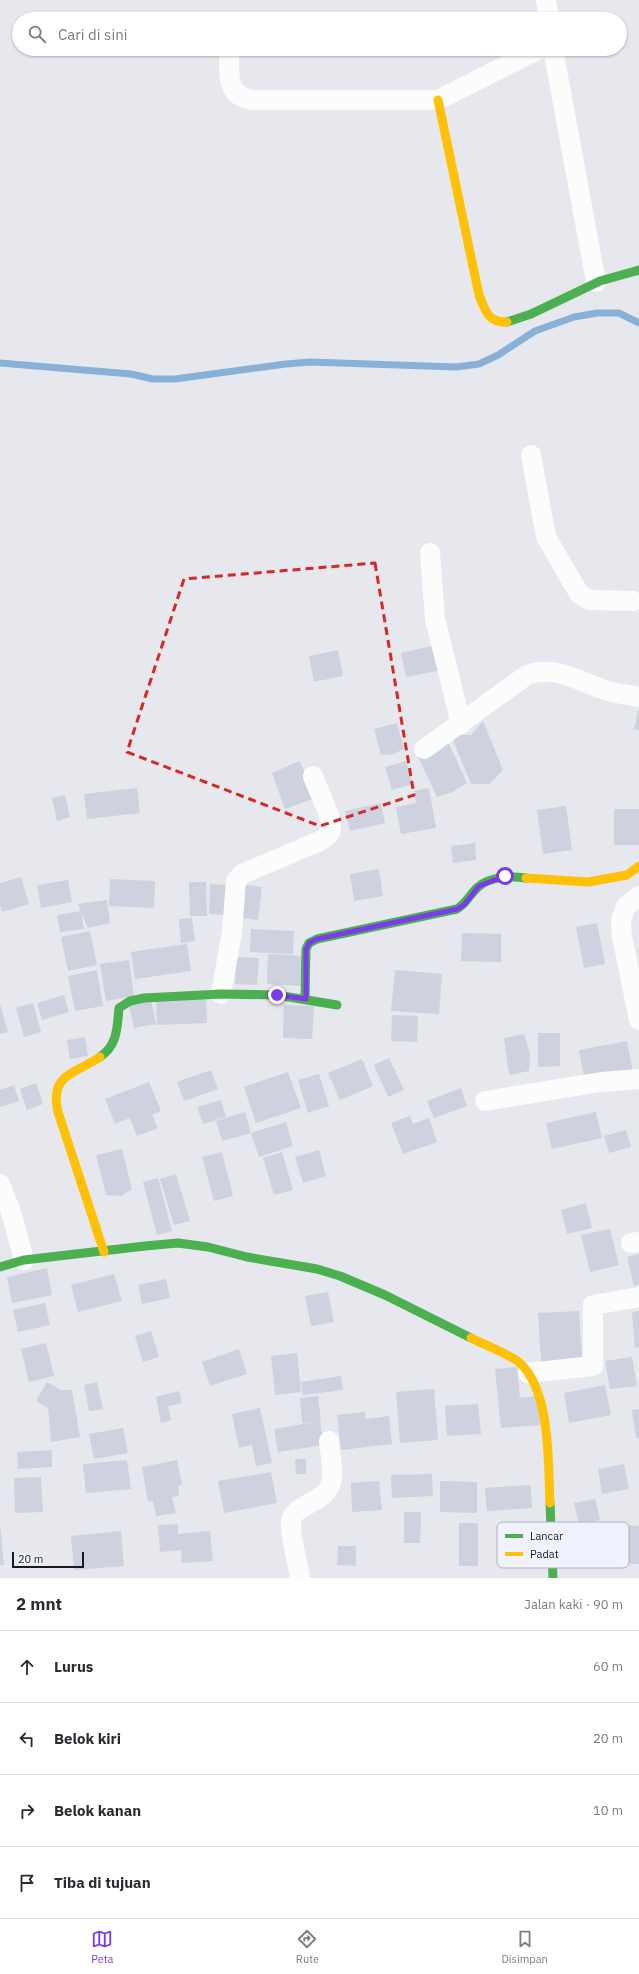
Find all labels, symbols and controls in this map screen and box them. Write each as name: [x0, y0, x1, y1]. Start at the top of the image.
search box: [12, 12, 627, 56]
icon: search: [26, 23, 48, 45]
text: Cari di sini: [58, 25, 127, 44]
route start: [496, 867, 514, 885]
route end: [268, 986, 286, 1004]
legend: [497, 1522, 629, 1568]
text: Lancar: [530, 1529, 563, 1543]
text: Padat: [530, 1547, 559, 1561]
scale bar: [12, 1550, 84, 1569]
text: 20 m: [18, 1552, 43, 1566]
text: 2 mnt: [16, 1593, 62, 1615]
text: Jalan kaki · 90 m: [524, 1596, 623, 1613]
icon: ahead: [16, 1656, 38, 1678]
text: Lurus: [54, 1657, 93, 1676]
text: 60 m: [593, 1658, 623, 1675]
icon: left: [16, 1728, 38, 1750]
text: Belok kiri: [54, 1729, 121, 1748]
text: 20 m: [593, 1730, 623, 1747]
icon: right: [16, 1800, 38, 1822]
text: Belok kanan: [54, 1801, 141, 1820]
text: 10 m: [593, 1802, 623, 1819]
icon: arrive: [16, 1872, 38, 1894]
text: Tiba di tujuan: [54, 1873, 151, 1892]
tab: Peta: [91, 1928, 113, 1966]
tab: Rute: [296, 1928, 319, 1966]
tab: Disimpan: [501, 1928, 548, 1966]

